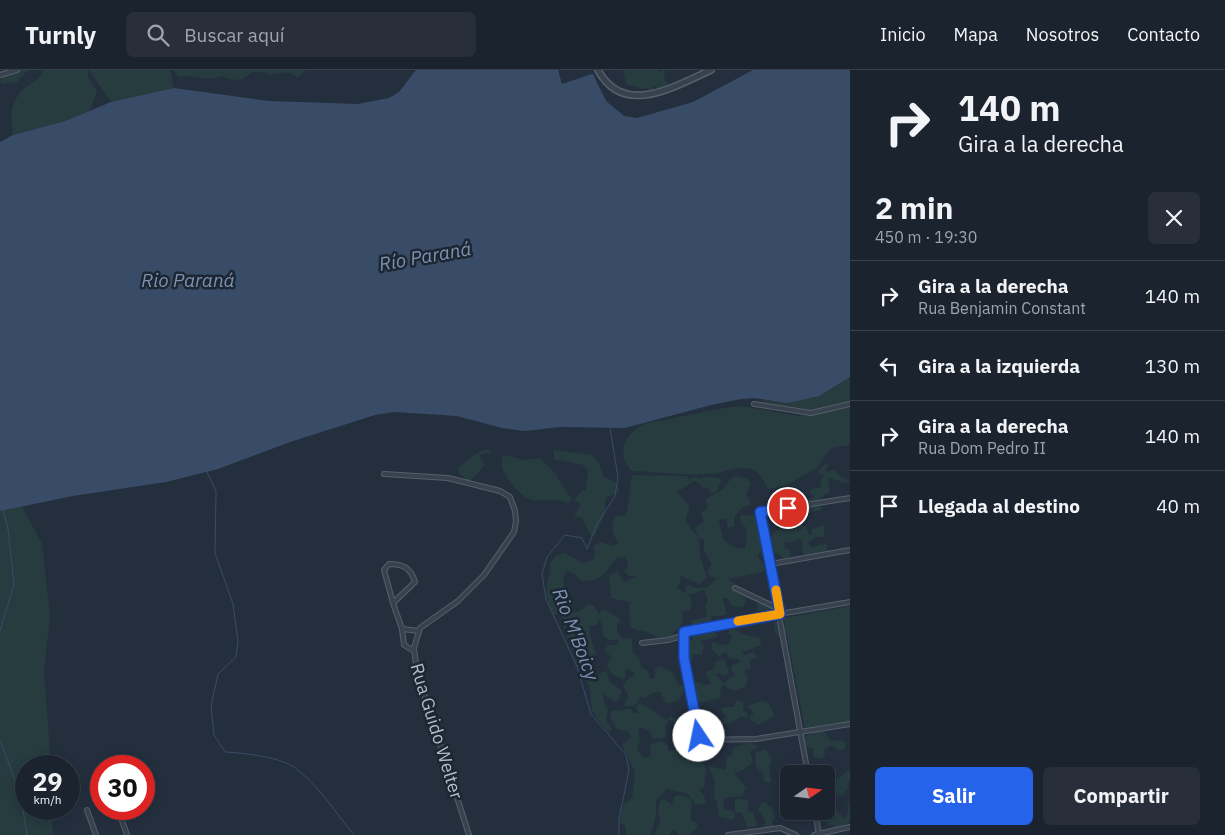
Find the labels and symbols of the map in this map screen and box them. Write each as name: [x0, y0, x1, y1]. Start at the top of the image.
water label: Río Paraná: [377, 236, 473, 276]
water label: Rio Paraná: [141, 268, 235, 292]
pin: [767, 487, 809, 529]
water label: Rio M'Boicy: [547, 584, 605, 684]
street label: Rua Guido Welter: [405, 660, 469, 802]
position arrow: [672, 709, 724, 761]
speed limit sign: 30: [90, 755, 155, 820]
north arrow: [780, 765, 835, 820]

